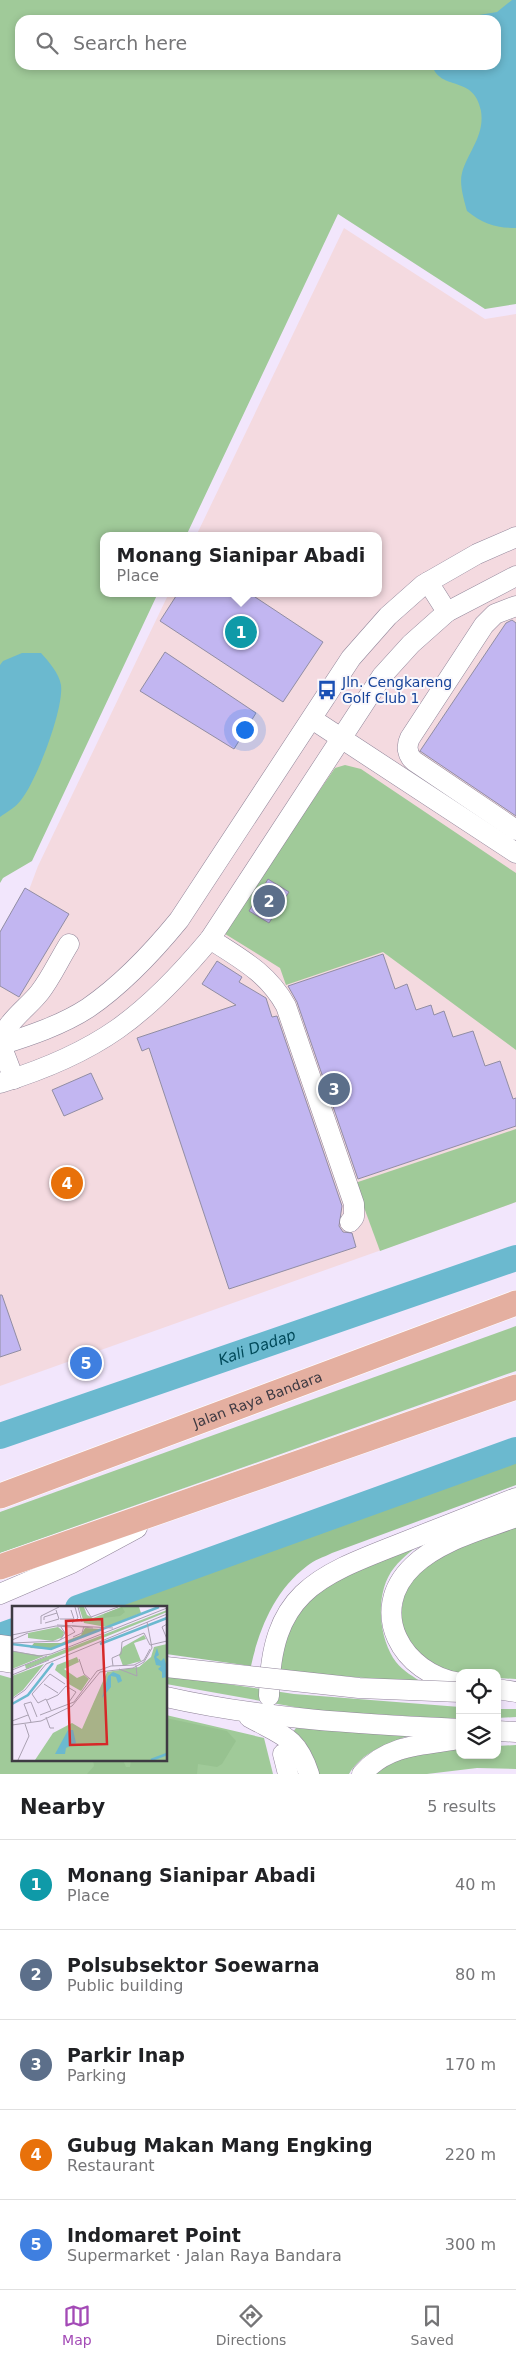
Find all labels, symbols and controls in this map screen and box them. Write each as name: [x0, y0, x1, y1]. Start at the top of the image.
search box: [15, 15, 501, 70]
icon: search: [33, 29, 61, 57]
text: Search here: [73, 32, 187, 54]
popup: [100, 532, 382, 597]
text: Monang Sianipar Abadi: [117, 544, 365, 566]
text: Place: [117, 566, 159, 585]
pin: 1: [225, 613, 257, 651]
place label: Jln. Cengkareng Golf Club 1: [341, 674, 452, 706]
bus stop icon: Jln. Cengkareng Golf Club 1: [316, 679, 338, 701]
your location: [232, 717, 258, 743]
pin: 2: [253, 882, 285, 920]
pin: 3: [318, 1070, 350, 1108]
pin: 4: [51, 1164, 83, 1202]
water label: Kali Dadap: [216, 1326, 298, 1369]
pin: 5: [70, 1344, 102, 1382]
street label: Jalan Raya Bandara: [190, 1368, 324, 1431]
inset map: [12, 1606, 168, 1762]
map controls: [456, 1669, 501, 1759]
button: locate: [456, 1669, 501, 1714]
button: layers: [456, 1714, 501, 1759]
text: Nearby: [20, 1795, 105, 1819]
text: 5 results: [427, 1797, 496, 1816]
text: Monang Sianipar Abadi: [67, 1864, 316, 1886]
text: 1: [30, 1875, 42, 1894]
text: 40 m: [455, 1875, 496, 1894]
text: Place: [67, 1886, 110, 1905]
text: Polsubsektor Soewarna: [67, 1954, 320, 1976]
text: 2: [30, 1965, 42, 1984]
text: 80 m: [455, 1965, 496, 1984]
text: Public building: [67, 1976, 184, 1995]
text: Parkir Inap: [67, 2044, 185, 2066]
text: 3: [30, 2055, 42, 2074]
text: 170 m: [445, 2055, 496, 2074]
text: Parking: [67, 2066, 126, 2085]
text: Gubug Makan Mang Engking: [67, 2134, 373, 2156]
text: 4: [30, 2145, 42, 2164]
text: 220 m: [445, 2145, 496, 2164]
text: Restaurant: [67, 2156, 155, 2175]
text: Indomaret Point: [67, 2224, 241, 2246]
text: 5: [30, 2235, 42, 2254]
text: 300 m: [445, 2235, 496, 2254]
text: Supermarket · Jalan Raya Bandara: [67, 2246, 342, 2265]
tab: Map: [62, 2302, 92, 2348]
tab: Directions: [216, 2302, 286, 2348]
tab: Saved: [411, 2302, 454, 2348]

